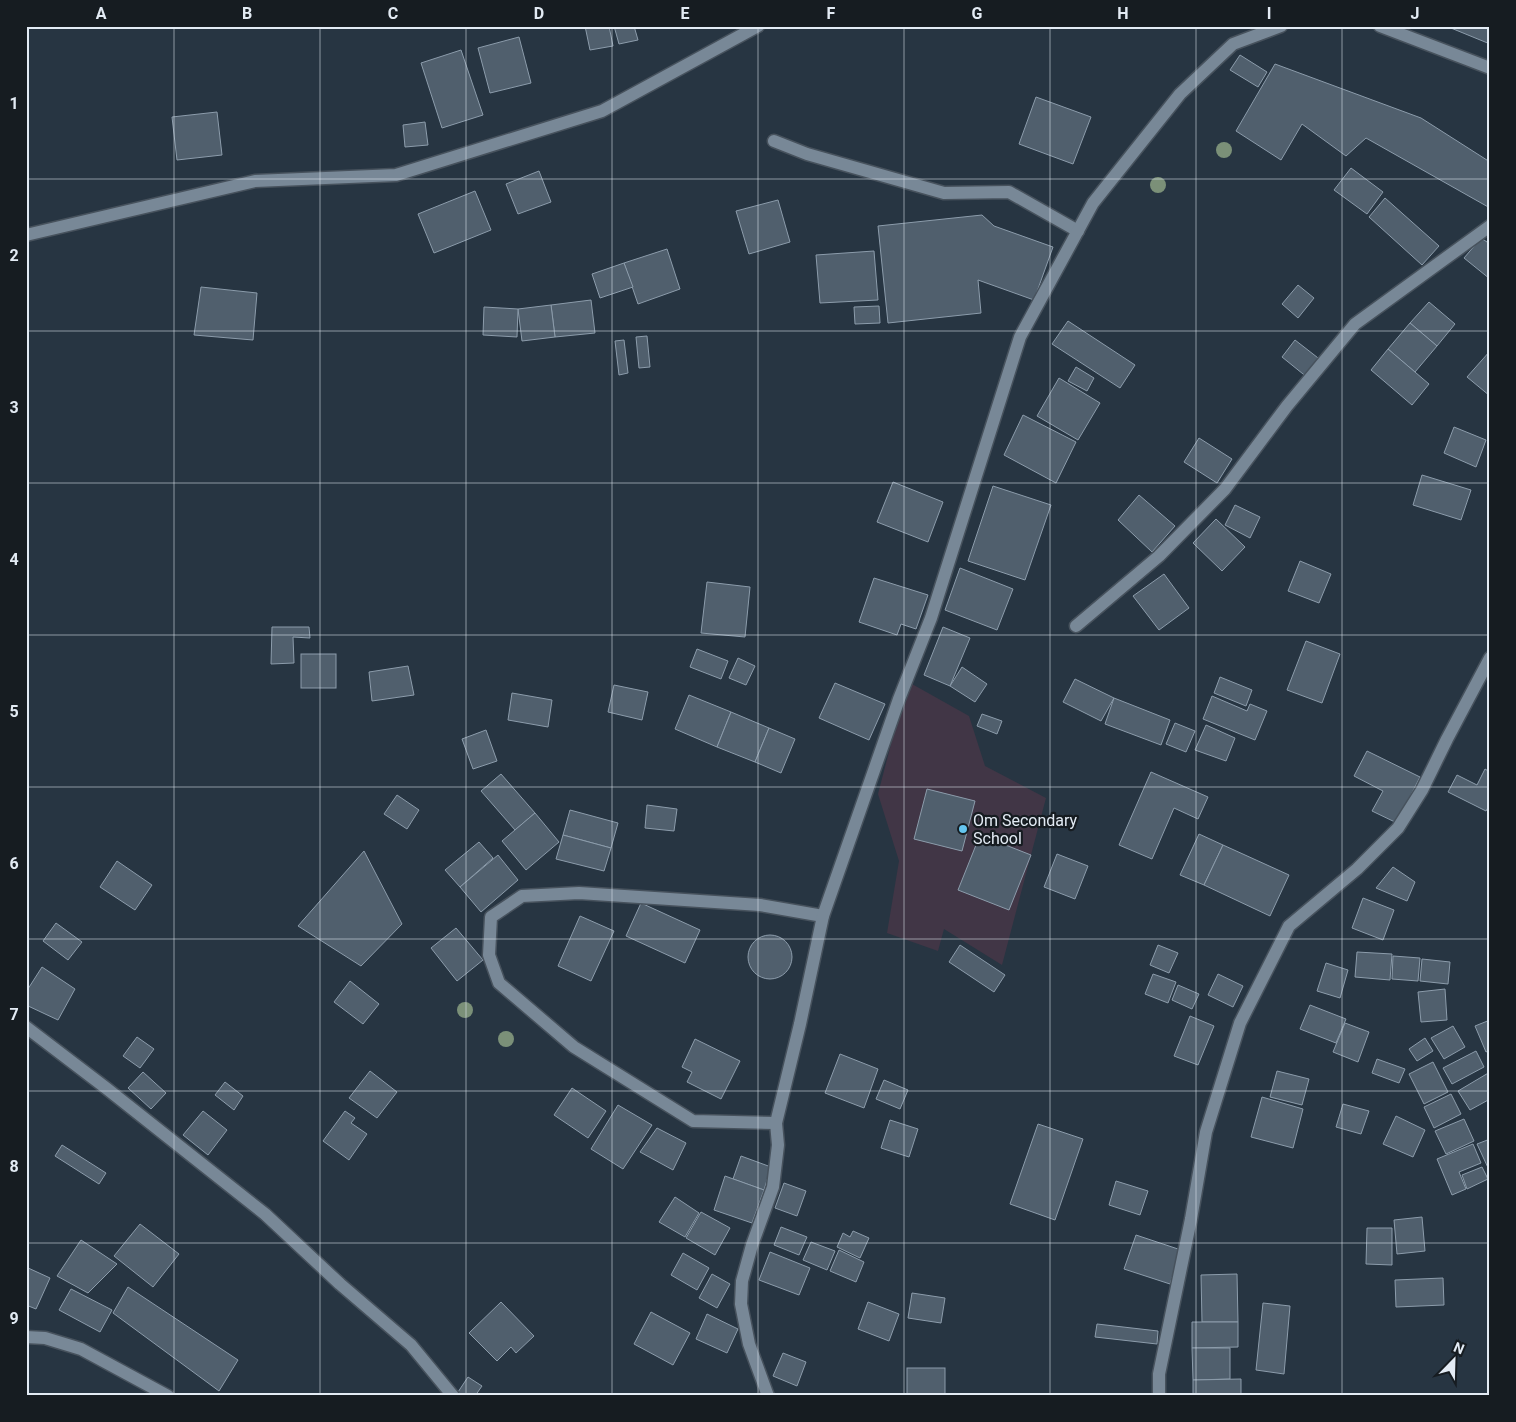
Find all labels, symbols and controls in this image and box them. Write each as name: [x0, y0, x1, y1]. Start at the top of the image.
text: A: [96, 4, 107, 23]
text: B: [242, 4, 252, 23]
text: C: [388, 4, 398, 23]
text: D: [534, 4, 544, 23]
text: E: [681, 4, 690, 23]
text: F: [827, 4, 836, 23]
text: G: [972, 4, 983, 23]
text: H: [1117, 4, 1129, 23]
text: I: [1267, 4, 1271, 23]
text: J: [1411, 4, 1419, 23]
text: 1: [9, 94, 19, 113]
text: 2: [9, 246, 19, 265]
text: 3: [9, 398, 19, 417]
text: 4: [9, 550, 19, 569]
text: 5: [9, 702, 19, 721]
place label: Om Secondary School: [973, 811, 1078, 848]
marker: Om Secondary School: [957, 823, 969, 835]
text: 6: [9, 854, 19, 873]
text: 7: [9, 1005, 19, 1024]
text: 8: [9, 1157, 19, 1176]
text: 9: [9, 1309, 19, 1328]
north arrow: [1428, 1334, 1478, 1384]
text: N: [1451, 1339, 1467, 1357]

